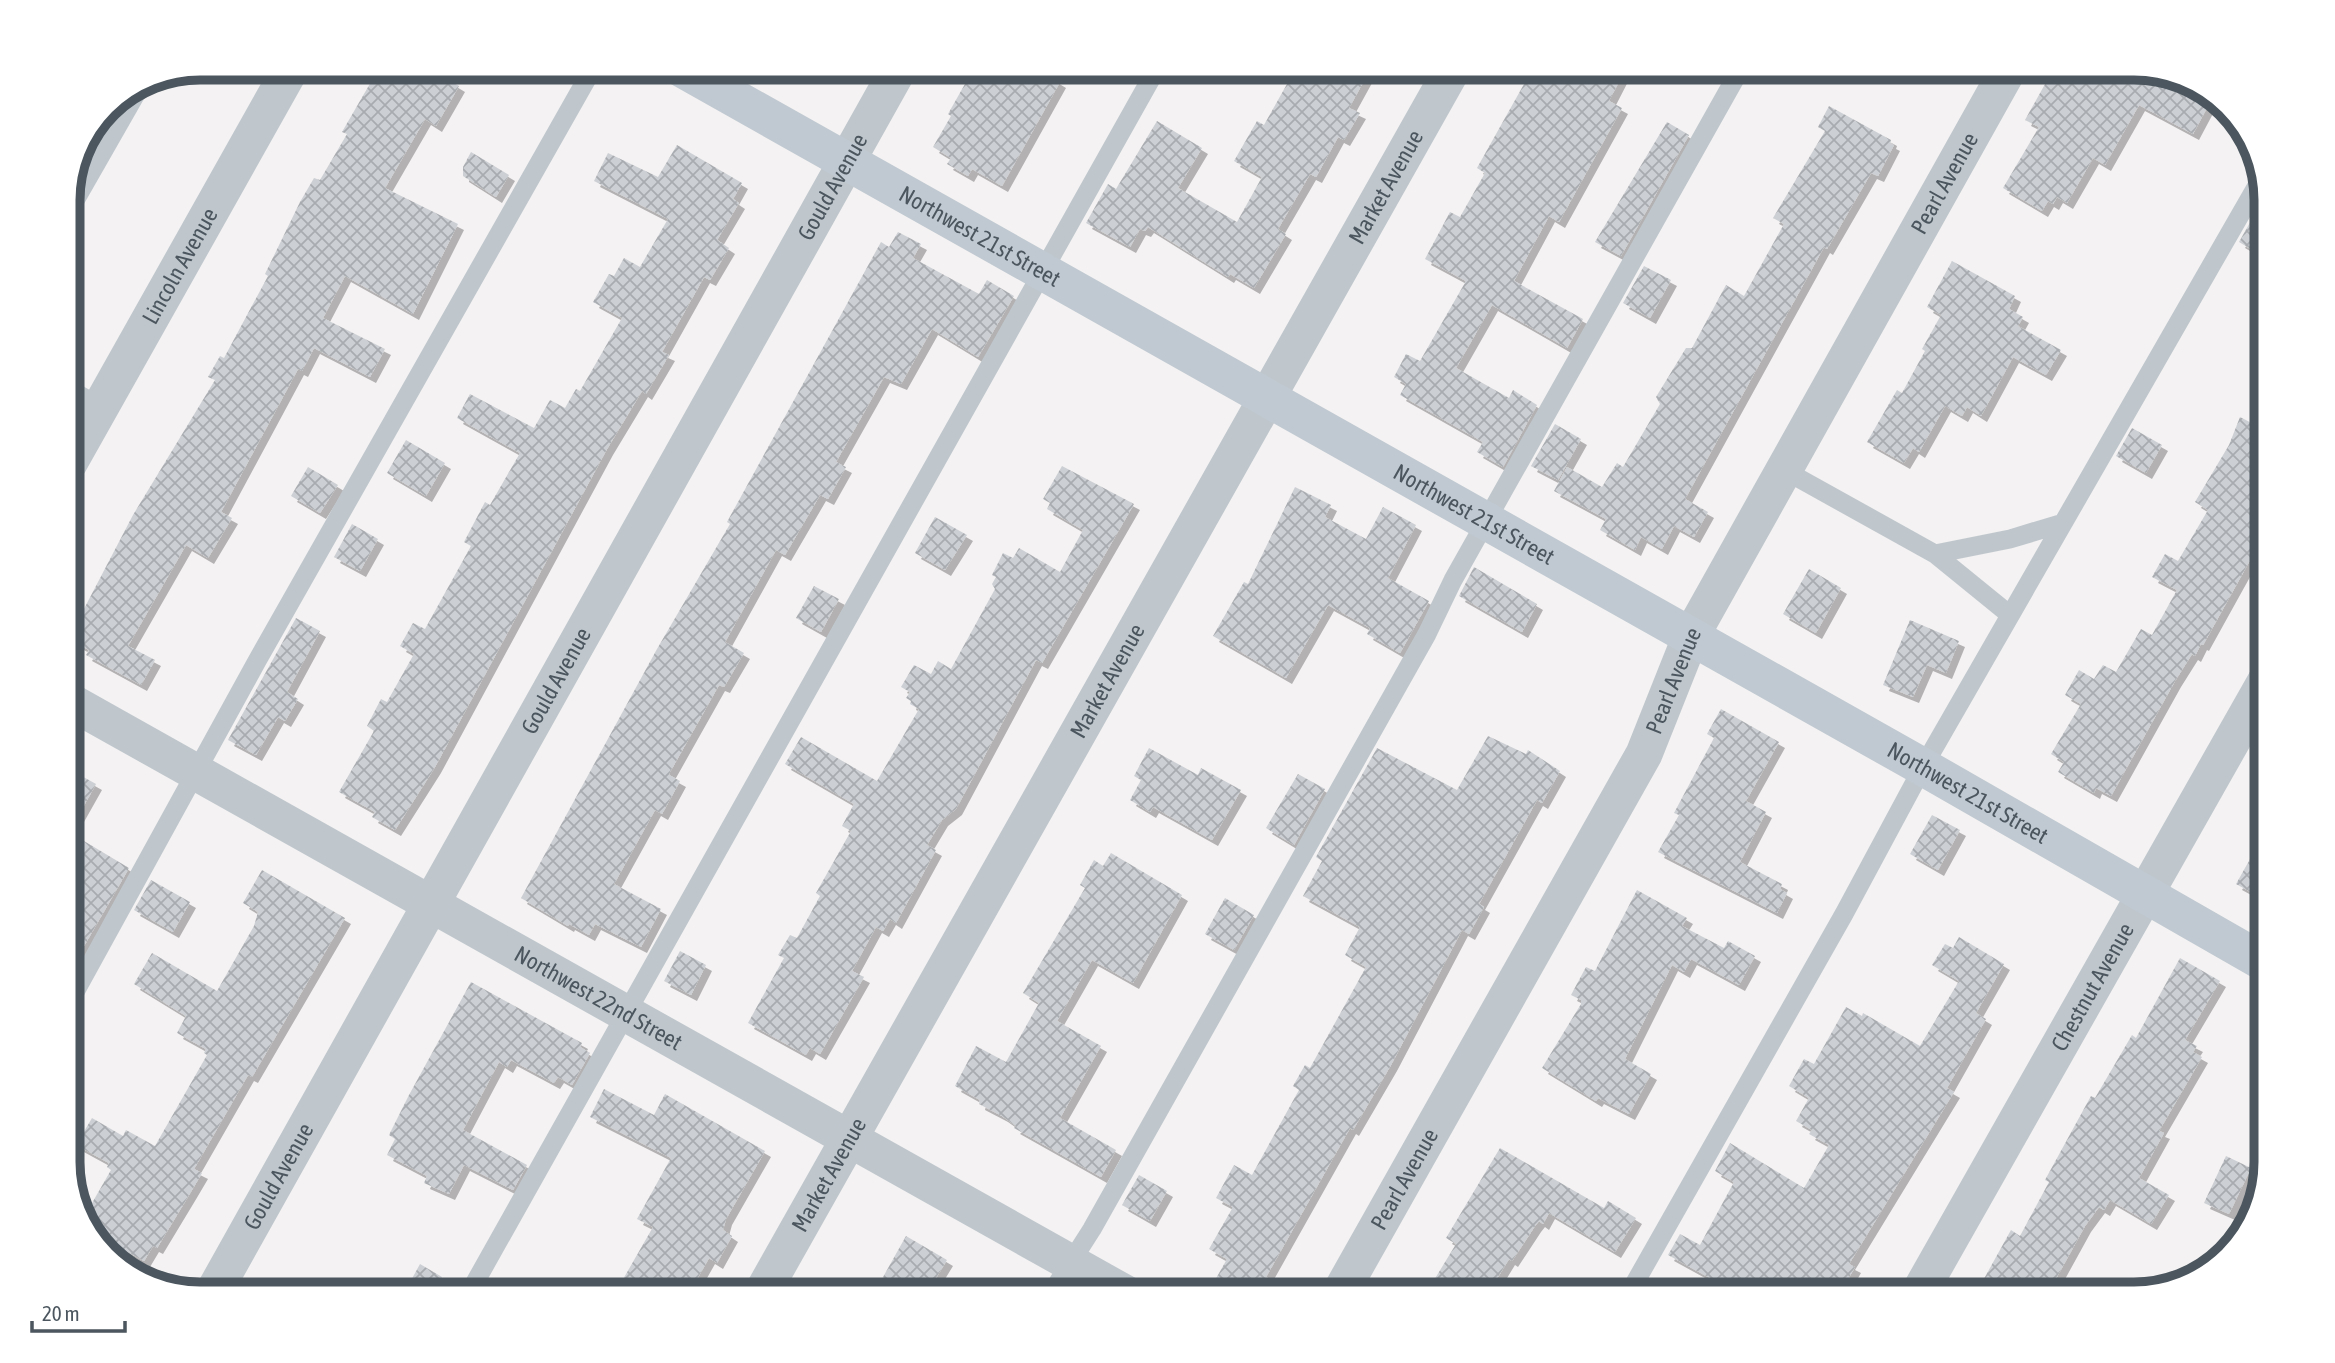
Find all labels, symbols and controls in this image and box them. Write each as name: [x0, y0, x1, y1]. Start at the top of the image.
street label: Market Avenue: [1343, 126, 1428, 249]
street label: Pearl Avenue: [1906, 128, 1983, 238]
street label: Gould Avenue: [792, 129, 873, 245]
street label: Northwest 21st Street: [895, 181, 1065, 292]
street label: Lincoln Avenue: [137, 203, 223, 328]
street label: Northwest 21st Street: [1389, 459, 1559, 570]
street label: Market Avenue: [1065, 619, 1150, 742]
street label: Gould Avenue: [516, 623, 596, 738]
street label: Pearl Avenue: [1640, 623, 1706, 737]
street label: Northwest 21st Street: [1883, 737, 2053, 849]
street label: Chestnut Avenue: [2046, 919, 2139, 1055]
street label: Northwest 22nd Street: [510, 941, 687, 1055]
street label: Market Avenue: [786, 1113, 871, 1236]
street label: Gould Avenue: [238, 1119, 319, 1234]
street label: Pearl Avenue: [1365, 1124, 1443, 1234]
scale bar: [32, 1290, 124, 1334]
text: 20 m: [42, 1301, 80, 1325]

